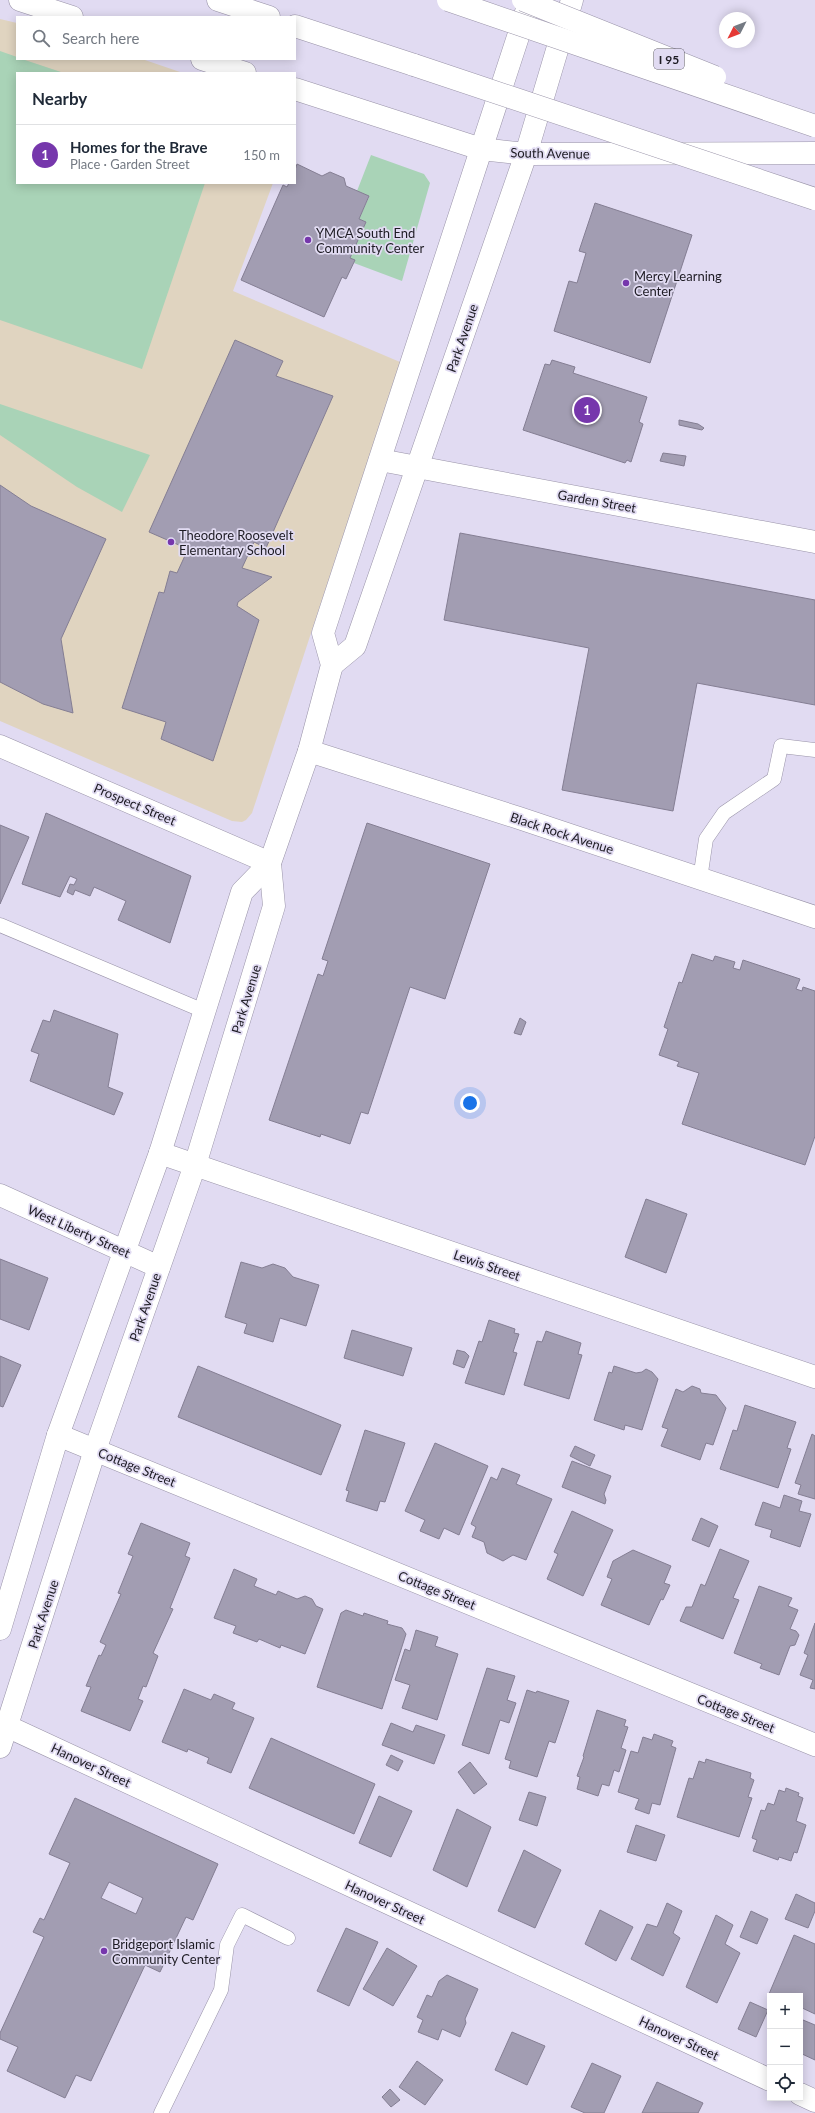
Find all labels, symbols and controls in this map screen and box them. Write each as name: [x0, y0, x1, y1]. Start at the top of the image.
north arrow: [719, 12, 755, 48]
search box: [16, 16, 296, 60]
icon: search: [30, 27, 52, 49]
text: Search here: [62, 29, 139, 47]
road number: I 95: [654, 49, 684, 69]
text: Nearby: [32, 88, 87, 109]
text: Homes for the Brave: [70, 138, 208, 156]
street label: South Avenue: [510, 144, 590, 162]
text: 1: [41, 147, 49, 163]
text: 150 m: [243, 147, 280, 163]
text: Place · Garden Street: [70, 156, 190, 172]
place label: YMCA South End Community Center: [316, 225, 424, 256]
marker: YMCA South End Community Center: [303, 235, 313, 245]
place label: Mercy Learning Center: [634, 268, 722, 299]
marker: Mercy Learning Center: [621, 278, 631, 288]
street label: Park Avenue: [443, 302, 481, 374]
pin: 1: [574, 395, 600, 425]
street label: Garden Street: [557, 486, 638, 516]
place label: Theodore Roosevelt Elementary School: [179, 527, 294, 558]
marker: Theodore Roosevelt Elementary School: [166, 537, 176, 547]
street label: Prospect Street: [91, 779, 179, 829]
street label: Black Rock Avenue: [508, 809, 616, 857]
street label: Park Avenue: [228, 962, 264, 1035]
your location: [460, 1093, 480, 1113]
street label: West Liberty Street: [25, 1201, 133, 1261]
street label: Lewis Street: [452, 1246, 523, 1284]
street label: Park Avenue: [126, 1271, 164, 1343]
street label: Cottage Street: [96, 1444, 178, 1490]
street label: Cottage Street: [396, 1567, 478, 1613]
street label: Park Avenue: [24, 1577, 62, 1650]
street label: Cottage Street: [695, 1690, 777, 1736]
street label: Hanover Street: [49, 1740, 134, 1791]
street label: Hanover Street: [343, 1877, 428, 1928]
place label: Bridgeport Islamic Community Center: [112, 1936, 220, 1967]
marker: Bridgeport Islamic Community Center: [99, 1946, 109, 1956]
map controls: [767, 1993, 803, 2101]
button: +: [767, 1993, 803, 2029]
street label: Hanover Street: [637, 2013, 722, 2064]
button: −: [767, 2029, 803, 2065]
button: locate: [767, 2065, 803, 2101]

